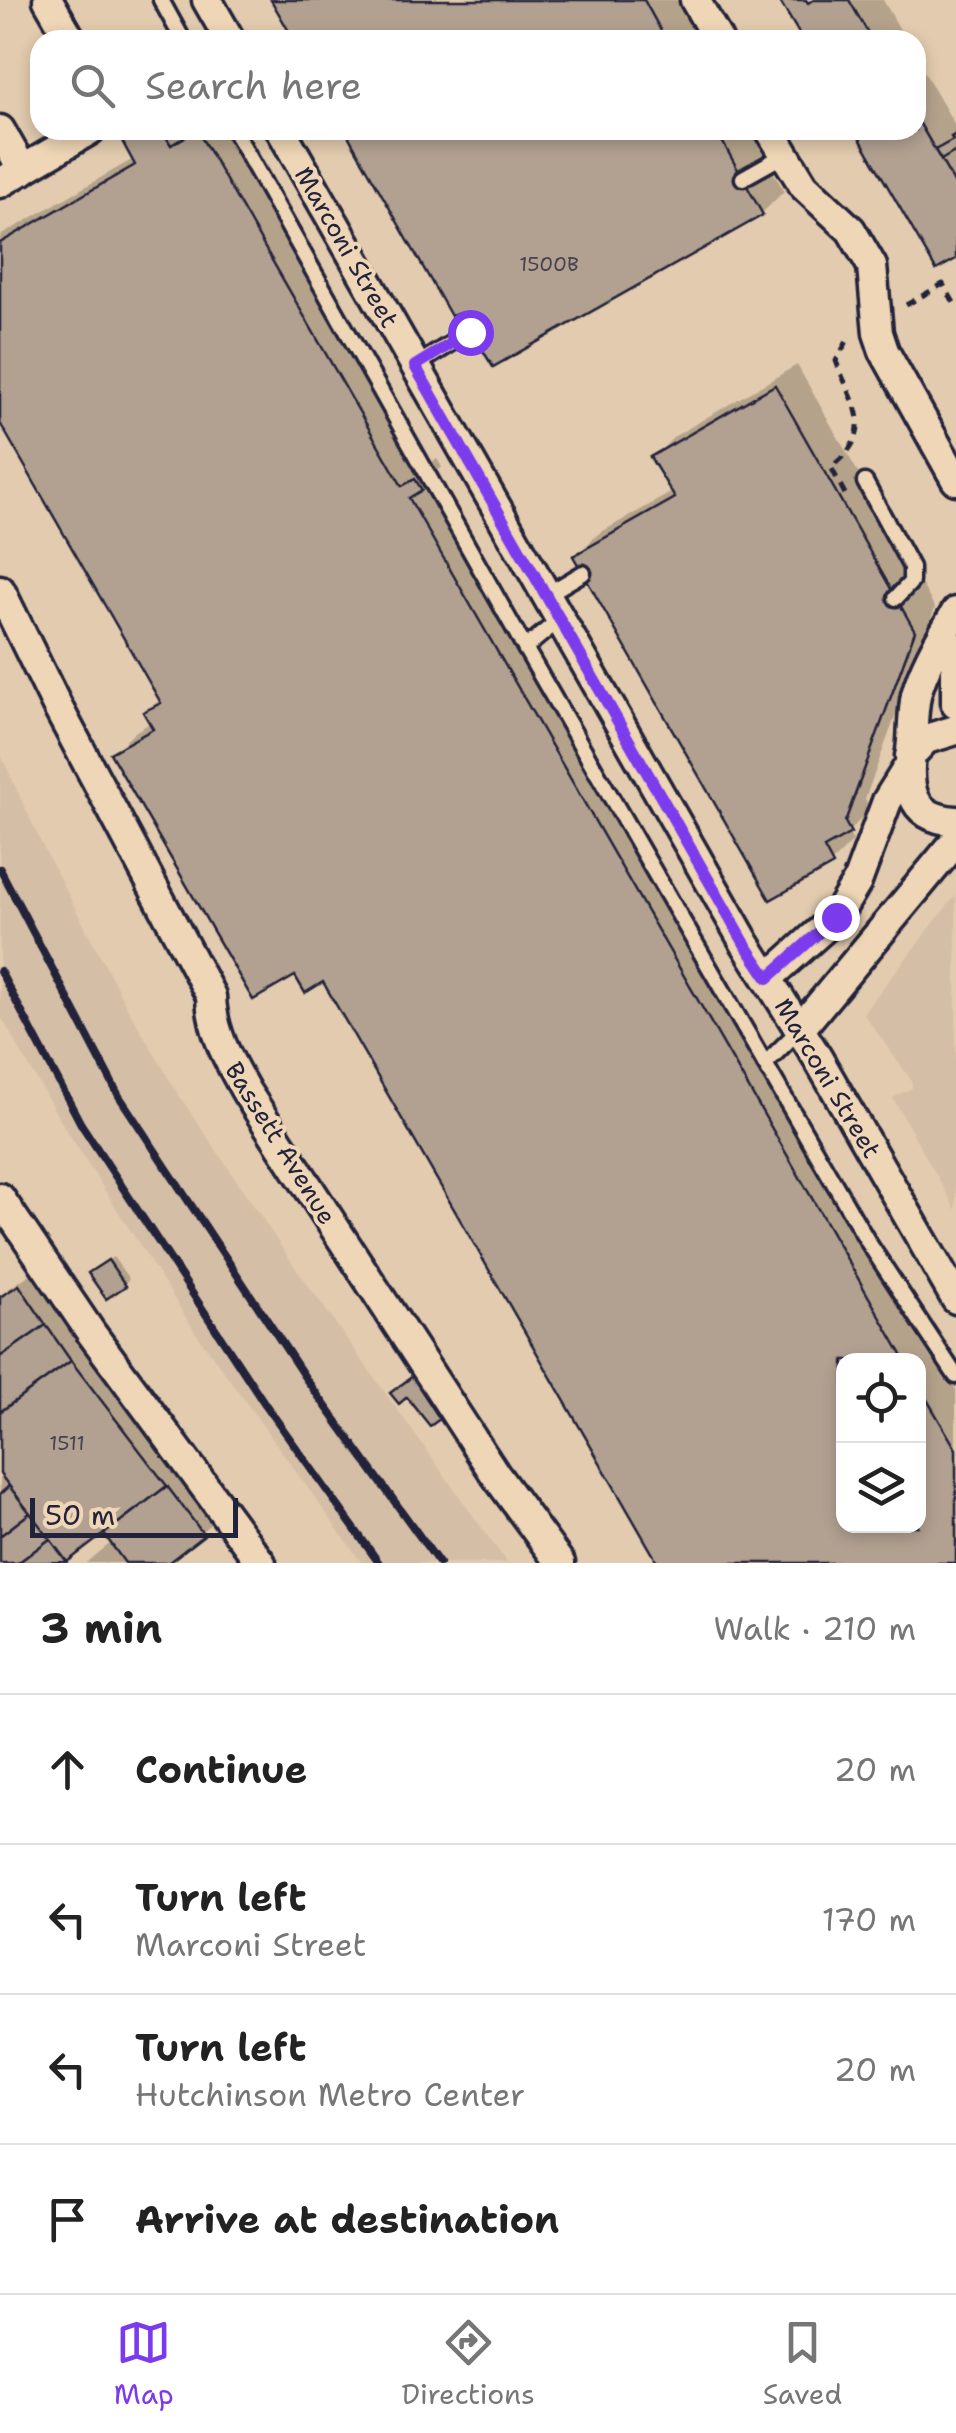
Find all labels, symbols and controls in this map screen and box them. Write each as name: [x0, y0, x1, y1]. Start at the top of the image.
search box: [30, 30, 926, 140]
icon: search: [65, 58, 120, 113]
text: Search here: [145, 60, 362, 111]
street label: Marconi Street: [287, 160, 407, 334]
house number: 1500B: [519, 251, 579, 277]
route start: [448, 310, 494, 356]
route end: [814, 895, 860, 941]
street label: Marconi Street: [767, 992, 889, 1164]
street label: Bassett Avenue: [217, 1055, 345, 1231]
map controls: [836, 1353, 926, 1533]
button: locate: [836, 1353, 926, 1443]
house number: 1511: [49, 1430, 85, 1456]
button: layers: [836, 1443, 926, 1533]
scale bar: [30, 1493, 238, 1538]
text: 50 m: [45, 1496, 115, 1534]
text: 3 min: [40, 1600, 162, 1656]
text: Walk · 210 m: [714, 1607, 916, 1650]
icon: ahead: [40, 1742, 95, 1797]
text: Continue: [135, 1744, 307, 1795]
text: 20 m: [834, 1748, 916, 1791]
text: Turn left: [135, 1872, 307, 1923]
icon: left: [40, 1892, 95, 1947]
text: 170 m: [822, 1898, 916, 1941]
text: Marconi Street: [135, 1923, 367, 1966]
text: Turn left: [135, 2022, 307, 2073]
icon: left: [40, 2042, 95, 2097]
text: 20 m: [834, 2048, 916, 2091]
text: Hutchinson Metro Center: [135, 2073, 525, 2116]
icon: arrive: [40, 2192, 95, 2247]
text: Arrive at destination: [135, 2194, 559, 2245]
tab: Map: [114, 2315, 174, 2413]
tab: Directions: [401, 2315, 535, 2413]
tab: Saved: [763, 2315, 842, 2413]

